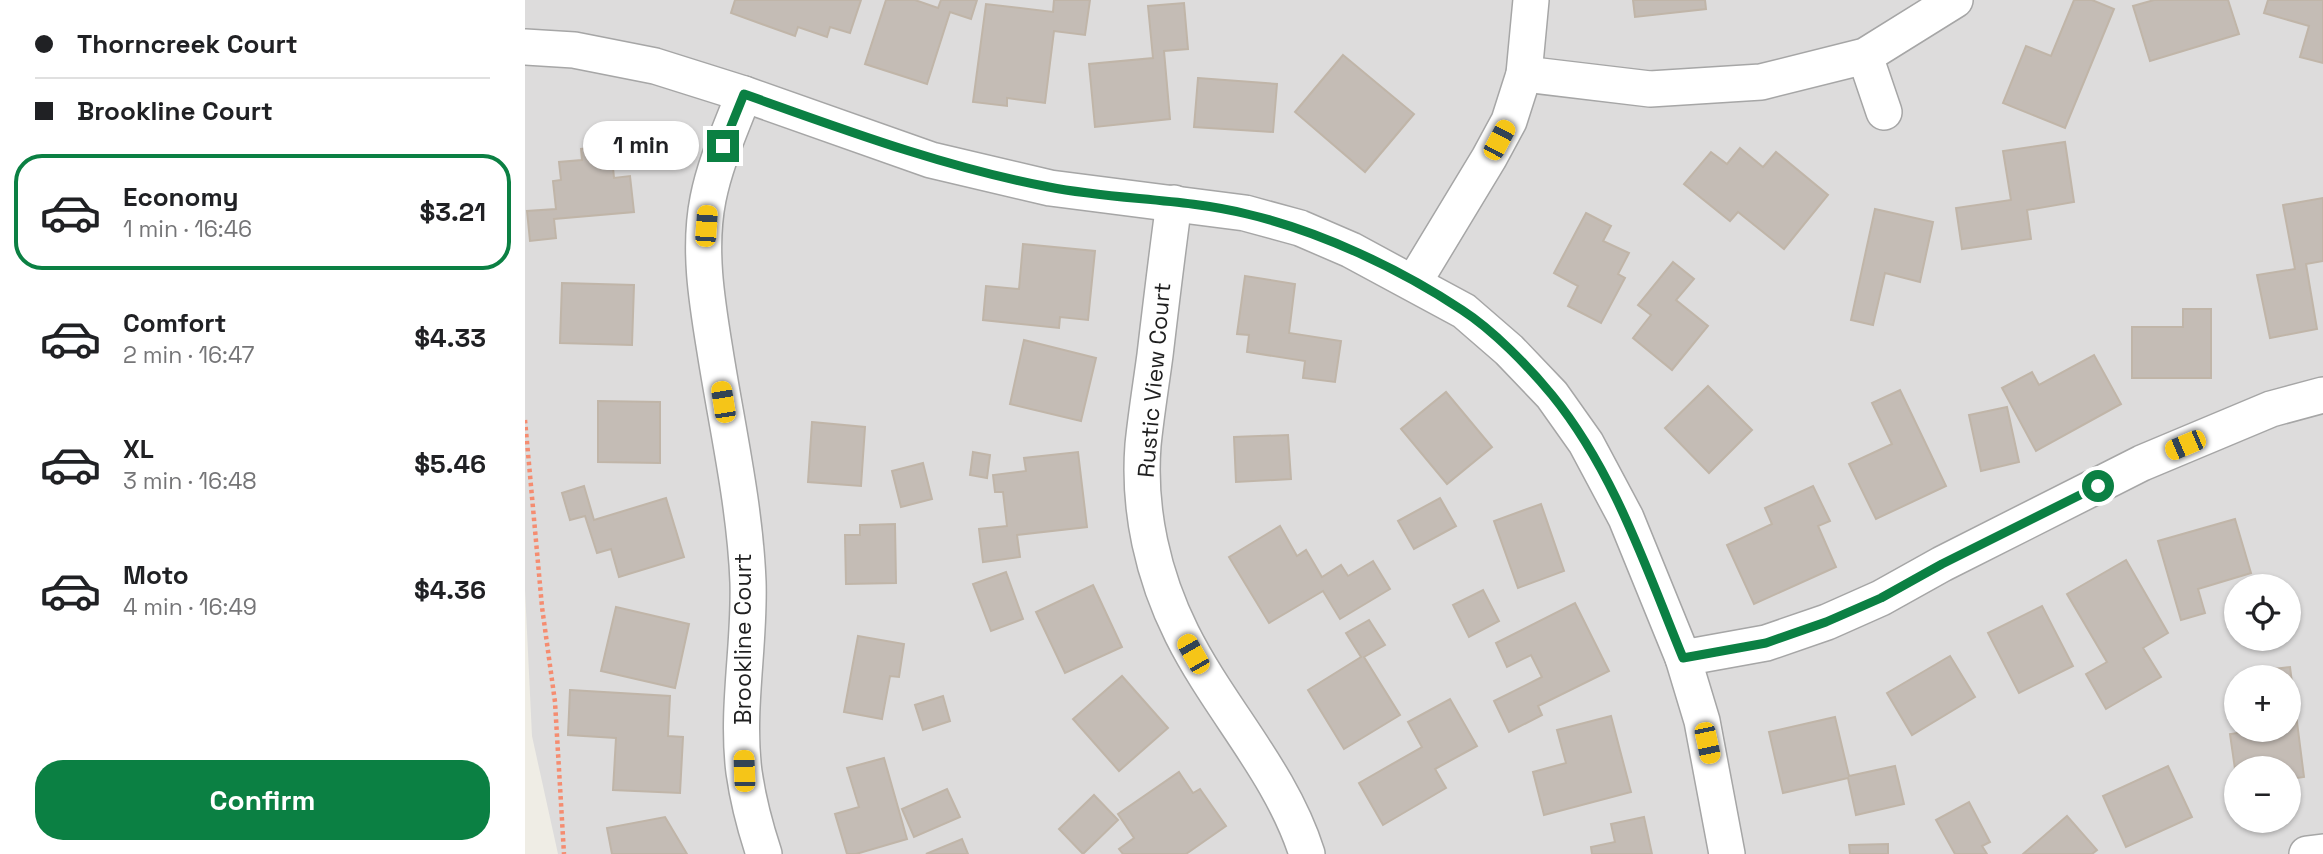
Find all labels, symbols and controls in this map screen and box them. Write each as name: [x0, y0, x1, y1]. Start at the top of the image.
text: Thorncreek Court: [77, 27, 298, 61]
text: Brookline Court: [77, 94, 273, 128]
car: [1480, 117, 1519, 163]
callout: 1 min: [583, 122, 699, 170]
text: 1 min: [613, 130, 669, 160]
route end: [707, 130, 739, 162]
text: Economy: [123, 180, 239, 214]
icon: car: [39, 181, 102, 244]
text: $3.21: [419, 195, 486, 229]
car: [695, 204, 718, 248]
text: 1 min · 16:46: [123, 214, 252, 244]
street label: Rustic View Court: [1131, 281, 1177, 479]
text: Comfort: [123, 306, 226, 340]
icon: car: [39, 307, 102, 370]
text: $4.33: [414, 321, 486, 355]
text: 2 min · 16:47: [123, 340, 255, 370]
car: [710, 380, 737, 424]
car: [2162, 427, 2209, 463]
text: XL: [123, 432, 154, 466]
icon: car: [39, 433, 102, 496]
text: $5.46: [414, 447, 486, 481]
text: 3 min · 16:48: [123, 466, 257, 496]
route start: [2082, 470, 2114, 502]
street label: Brookline Court: [728, 553, 758, 725]
text: Moto: [123, 558, 189, 592]
icon: car: [39, 559, 102, 622]
text: $4.36: [414, 573, 486, 607]
map controls: [2224, 574, 2301, 833]
button: locate: [2224, 574, 2301, 651]
text: 4 min · 16:49: [123, 592, 257, 622]
car: [1174, 631, 1213, 677]
button: +: [2224, 665, 2301, 742]
car: [1693, 720, 1722, 766]
car: [733, 750, 756, 792]
button: −: [2224, 756, 2301, 833]
button: Confirm: [35, 760, 490, 840]

